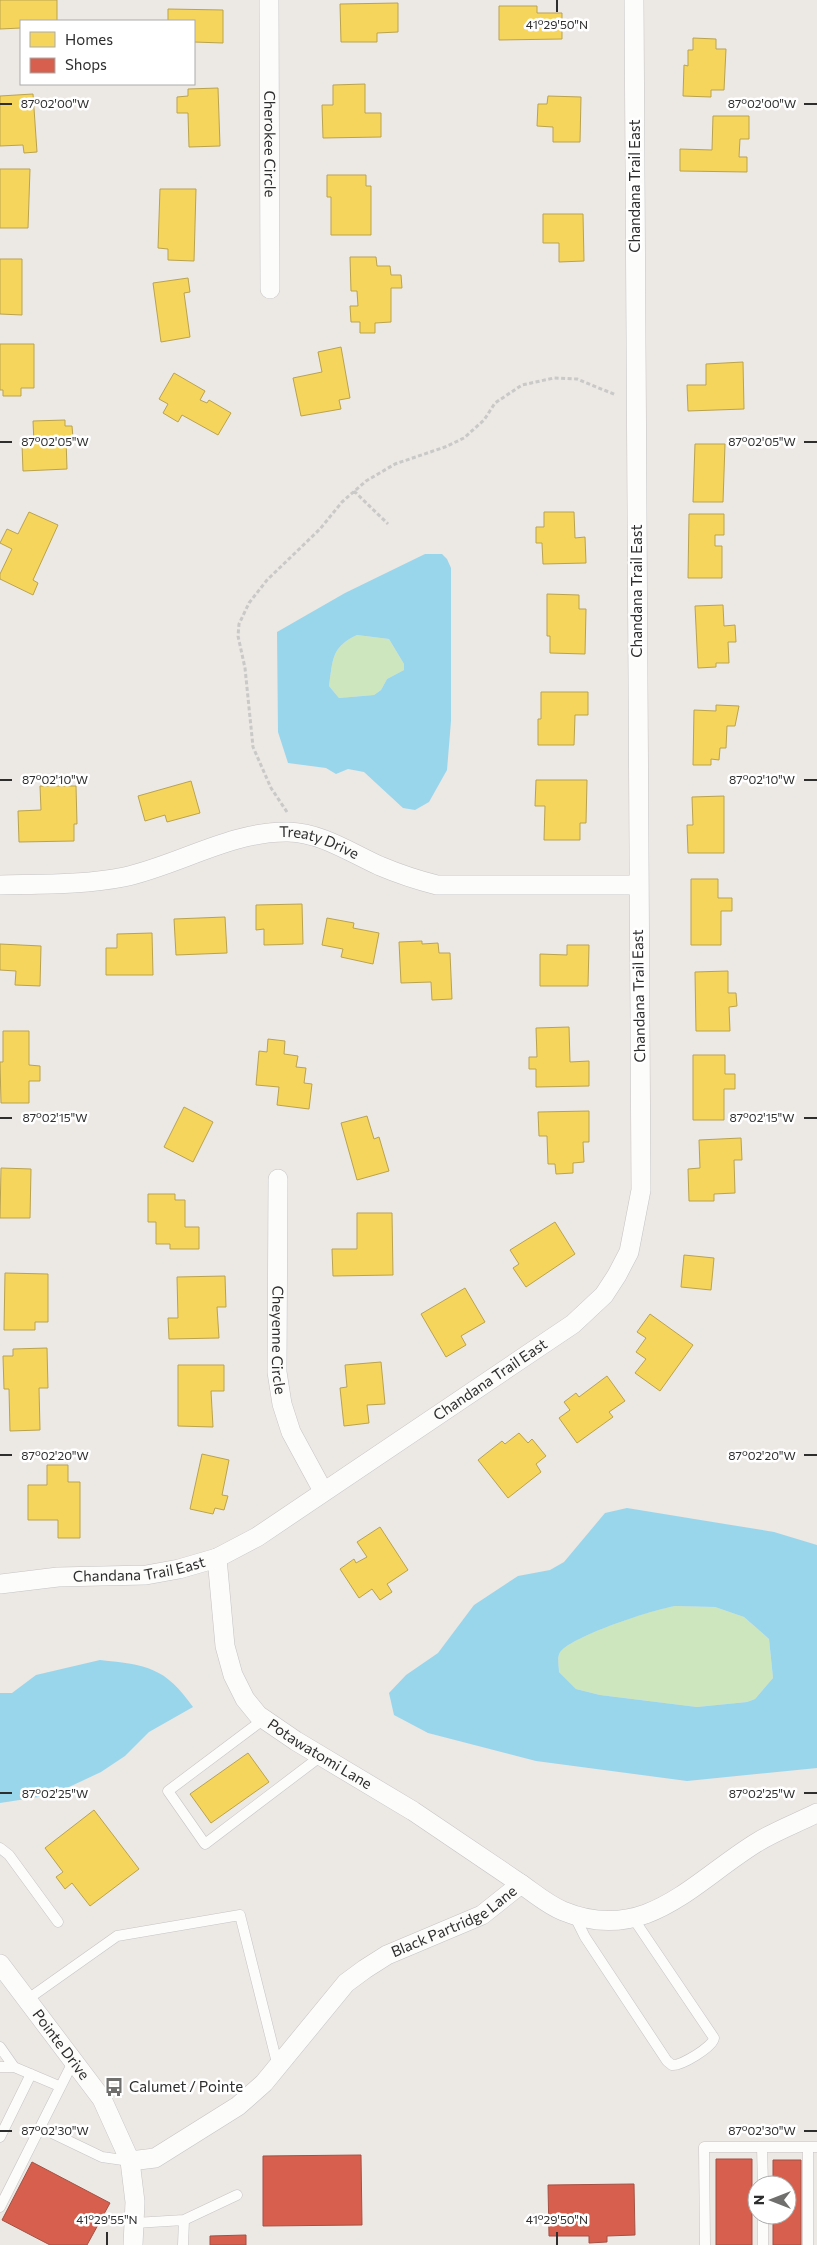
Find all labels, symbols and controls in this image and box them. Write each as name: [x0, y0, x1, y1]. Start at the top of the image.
text: 41°29'50"N: [526, 17, 588, 31]
legend: [20, 20, 195, 85]
text: Homes: [65, 30, 113, 48]
text: Shops: [65, 55, 107, 73]
street label: Cherokee Circle: [261, 90, 280, 198]
text: 87°02'00"W: [21, 96, 89, 110]
text: 87°02'00"W: [728, 96, 796, 110]
street label: Chandana Trail East: [625, 119, 643, 253]
text: 87°02'05"W: [21, 434, 89, 448]
text: 87°02'05"W: [728, 434, 796, 448]
street label: Chandana Trail East: [627, 524, 645, 658]
text: 87°02'10"W: [22, 772, 88, 786]
text: 87°02'10"W: [729, 772, 795, 786]
street label: Treaty Drive: [279, 822, 362, 862]
street label: Chandana Trail East: [628, 929, 648, 1063]
text: 87°02'15"W: [23, 1110, 87, 1124]
text: 87°02'15"W: [730, 1110, 794, 1124]
street label: Cheyenne Circle: [269, 1285, 290, 1396]
street label: Chandana Trail East: [429, 1334, 550, 1424]
text: 87°02'20"W: [21, 1448, 89, 1462]
text: 87°02'20"W: [728, 1448, 796, 1462]
street label: Chandana Trail East: [73, 1552, 207, 1585]
street label: Potawatomi Lane: [265, 1714, 376, 1792]
text: 87°02'25"W: [22, 1786, 88, 1800]
text: 87°02'25"W: [729, 1786, 795, 1800]
street label: Black Partridge Lane: [388, 1881, 520, 1960]
street label: Pointe Drive: [29, 2005, 94, 2083]
bus stop icon: Calumet / Pointe: [103, 2076, 125, 2098]
place label: Calumet / Pointe: [129, 2077, 243, 2095]
text: 87°02'30"W: [21, 2123, 89, 2137]
text: 87°02'30"W: [728, 2123, 796, 2137]
north arrow: [747, 2175, 797, 2225]
text: N: [750, 2195, 767, 2205]
text: 41°29'55"N: [76, 2212, 138, 2226]
text: 41°29'50"N: [526, 2212, 588, 2226]

